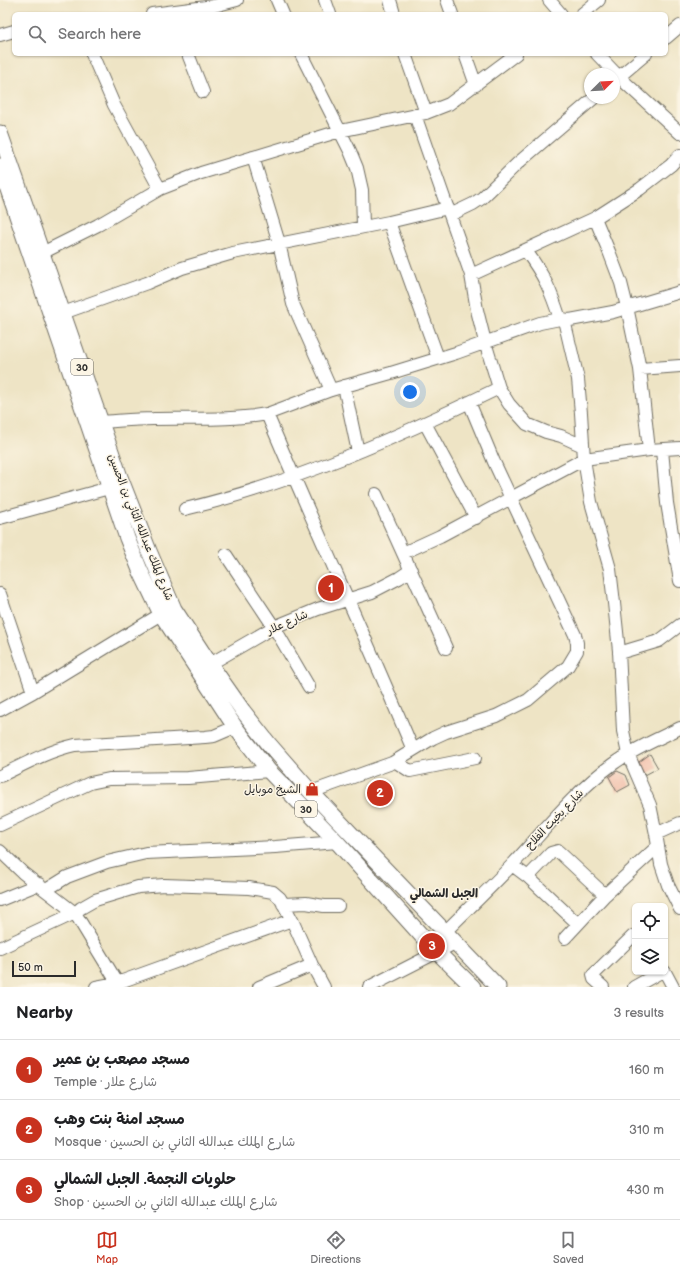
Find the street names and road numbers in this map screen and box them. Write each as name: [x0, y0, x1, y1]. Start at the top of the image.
road number: 30: [71, 359, 93, 375]
street label: شارع الملك عبدالله الثاني بن الحسين: [101, 452, 176, 604]
street label: شارع علار: [264, 608, 311, 640]
street label: شارع بخيت الفلاح: [523, 787, 588, 853]
road number: 30: [295, 801, 317, 817]

